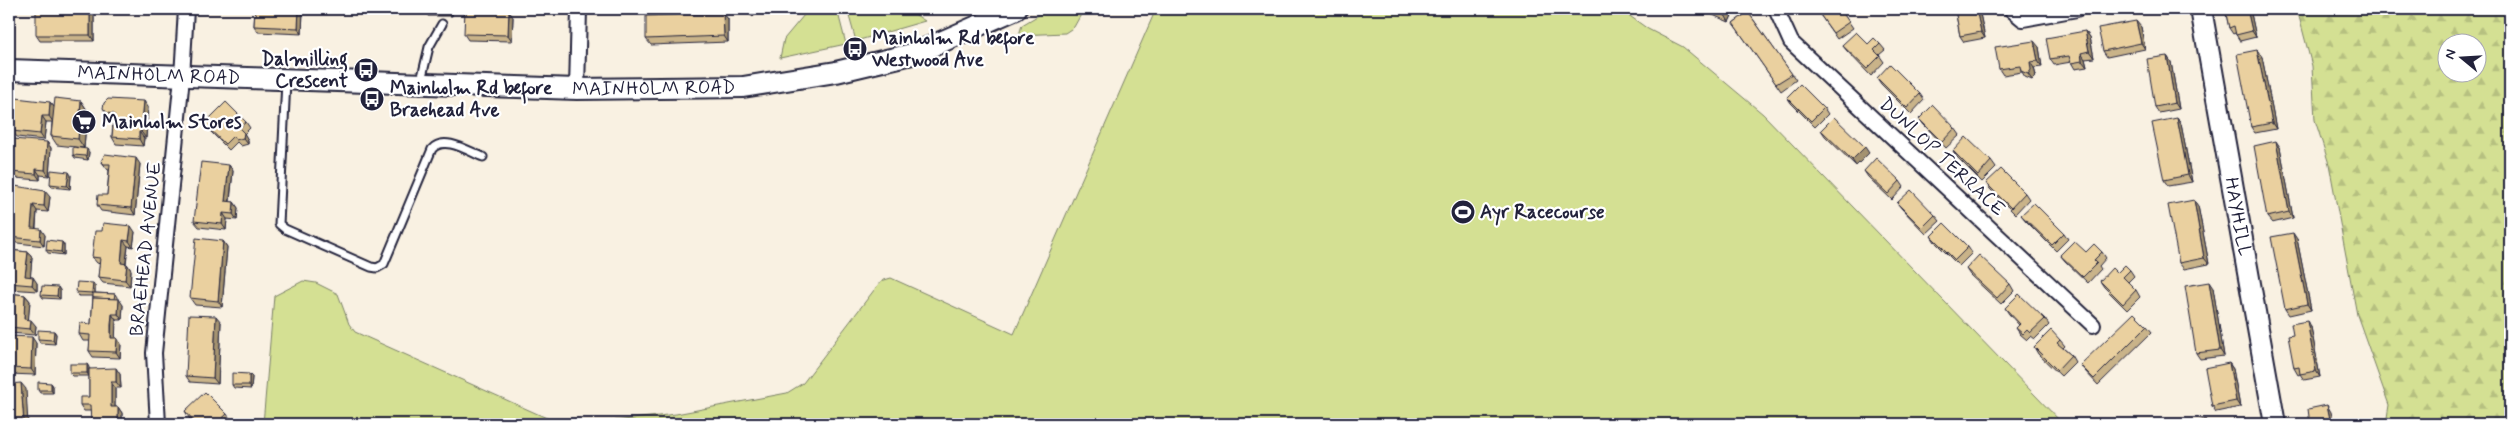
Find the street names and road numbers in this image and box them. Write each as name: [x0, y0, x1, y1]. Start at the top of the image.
street label: MAINHOLM ROAD: [77, 60, 241, 90]
street label: MAINHOLM ROAD: [572, 75, 735, 102]
street label: DUNLOP TERRACE: [1874, 92, 2010, 222]
street label: BRAEHEAD AVENUE: [124, 160, 168, 338]
street label: HAYHILL: [2219, 175, 2257, 258]

